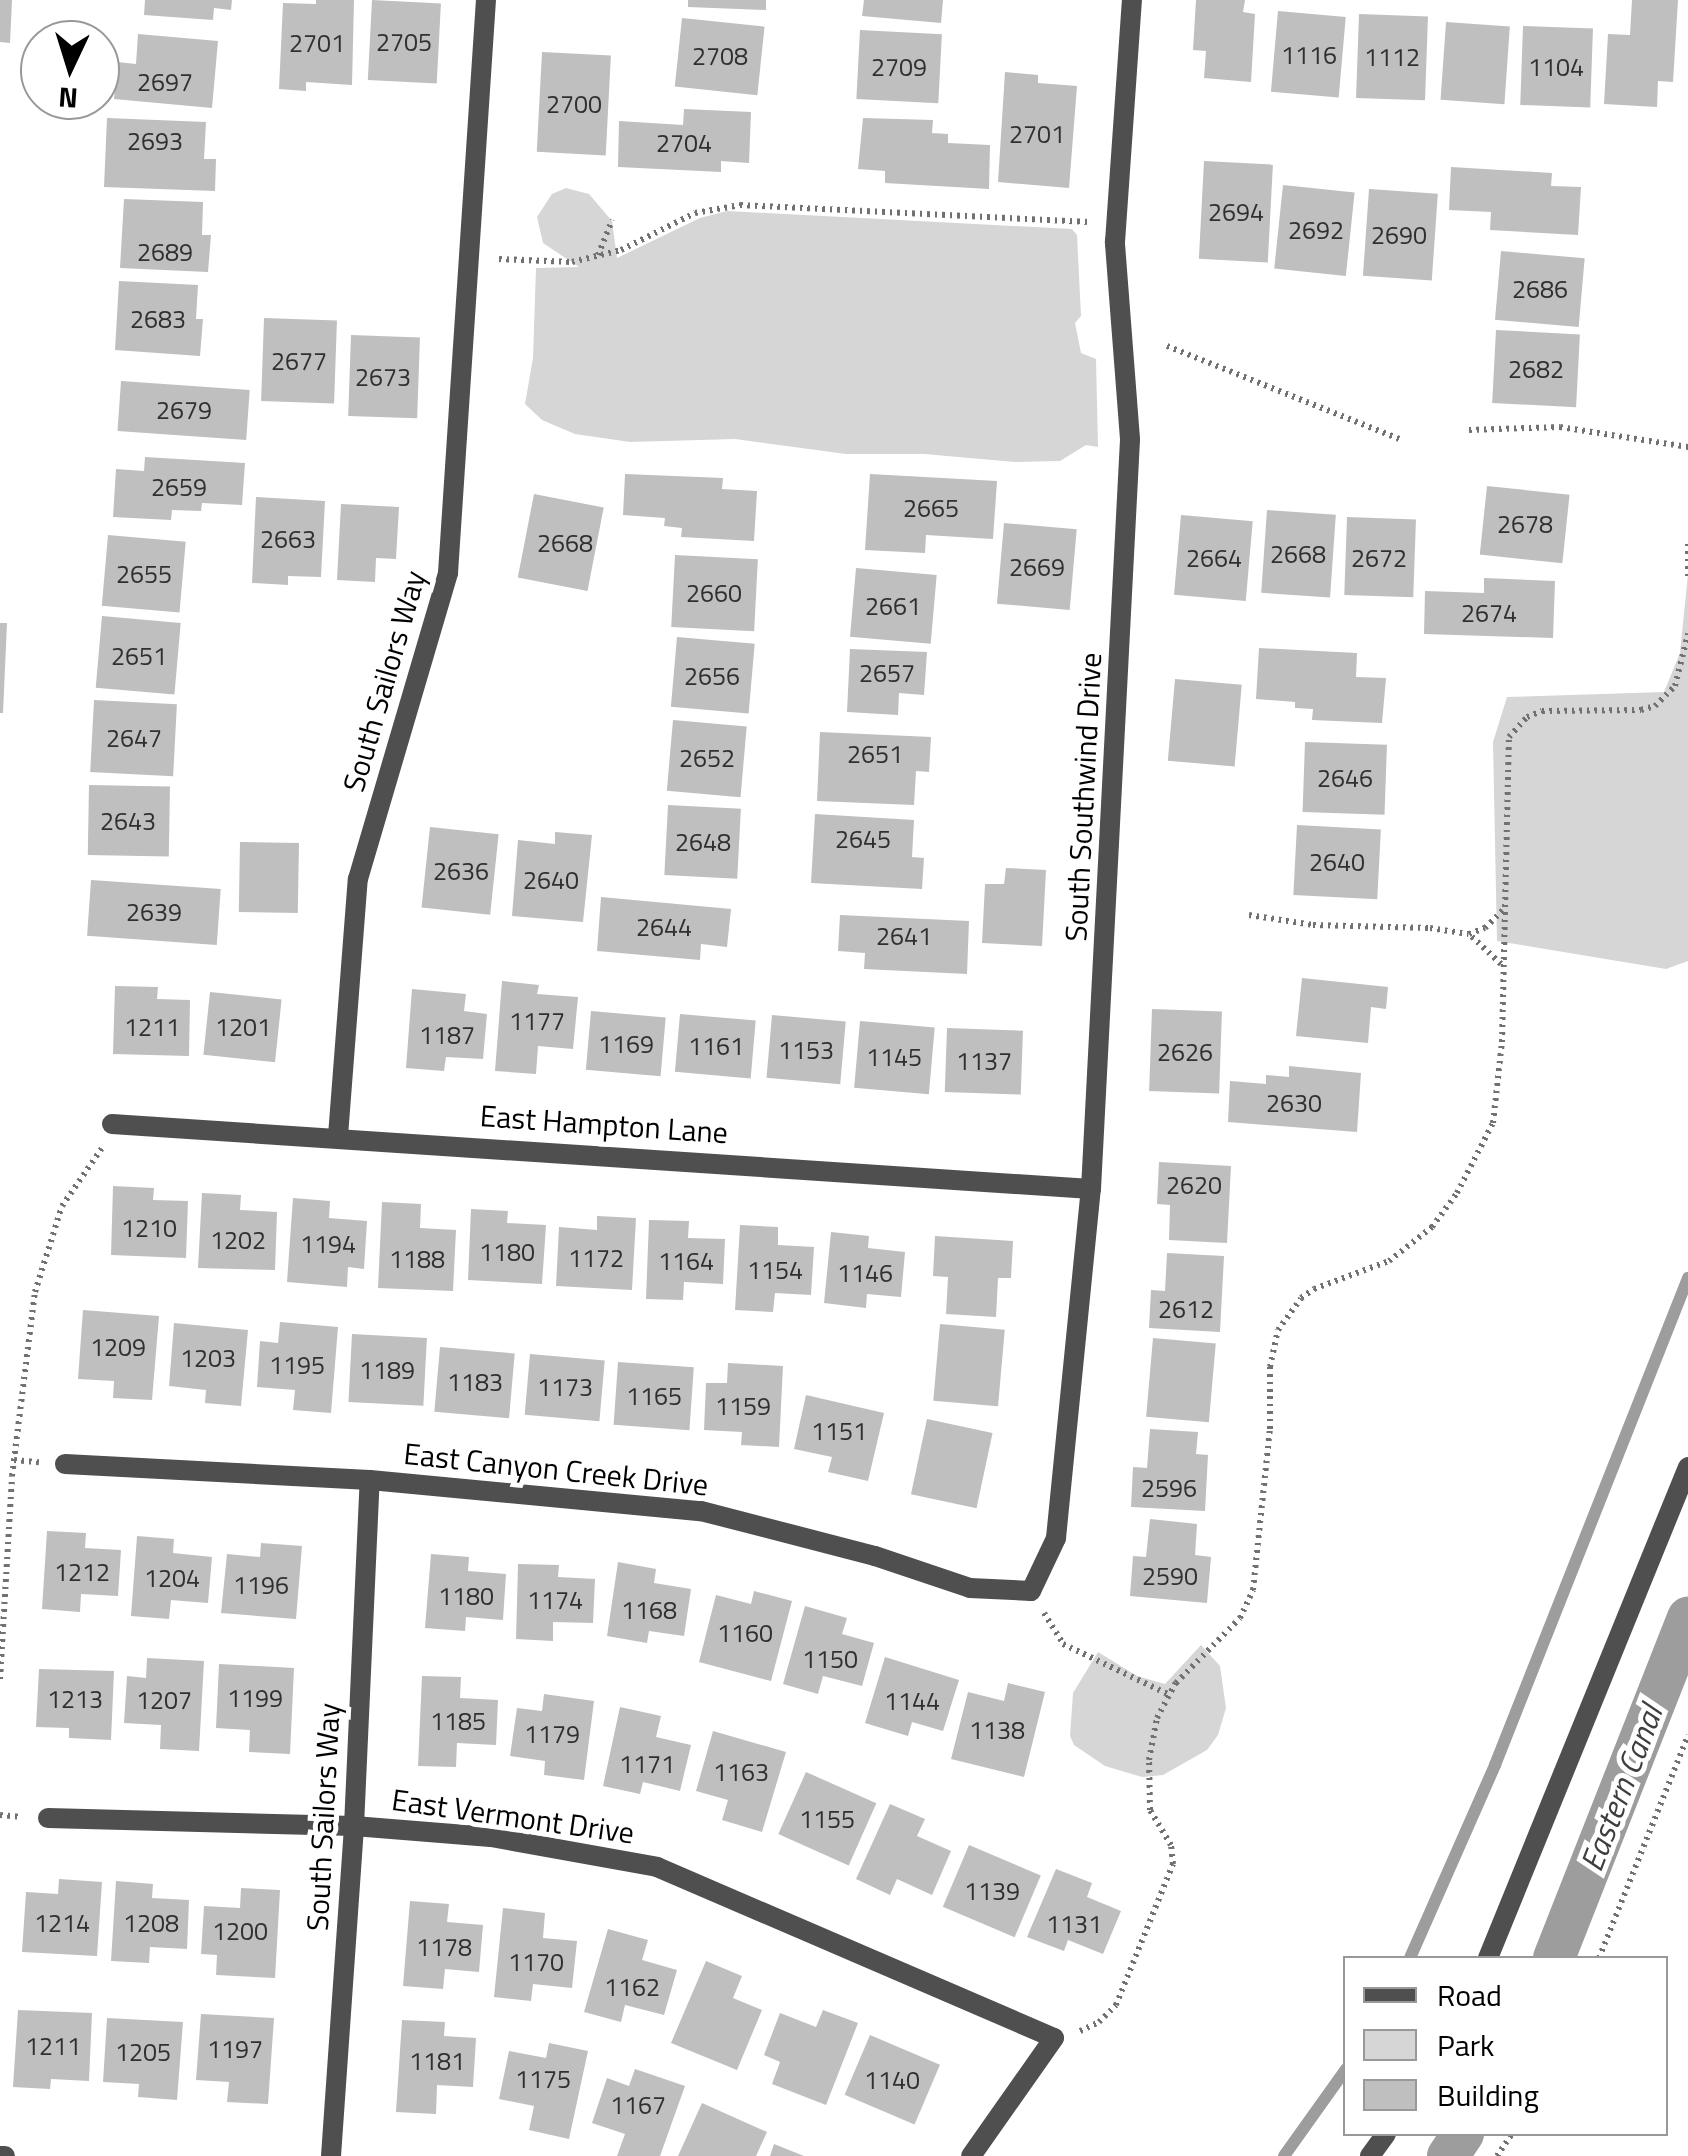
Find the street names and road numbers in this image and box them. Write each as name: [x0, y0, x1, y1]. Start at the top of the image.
street label: South Sailors Way: [335, 566, 433, 796]
street label: South Southwind Drive: [1057, 652, 1109, 942]
street label: East Hampton Lane: [479, 1097, 729, 1151]
street label: East Canyon Creek Drive: [402, 1435, 710, 1503]
street label: South Sailors Way: [299, 1702, 347, 1932]
street label: East Vermont Drive: [389, 1781, 637, 1851]

